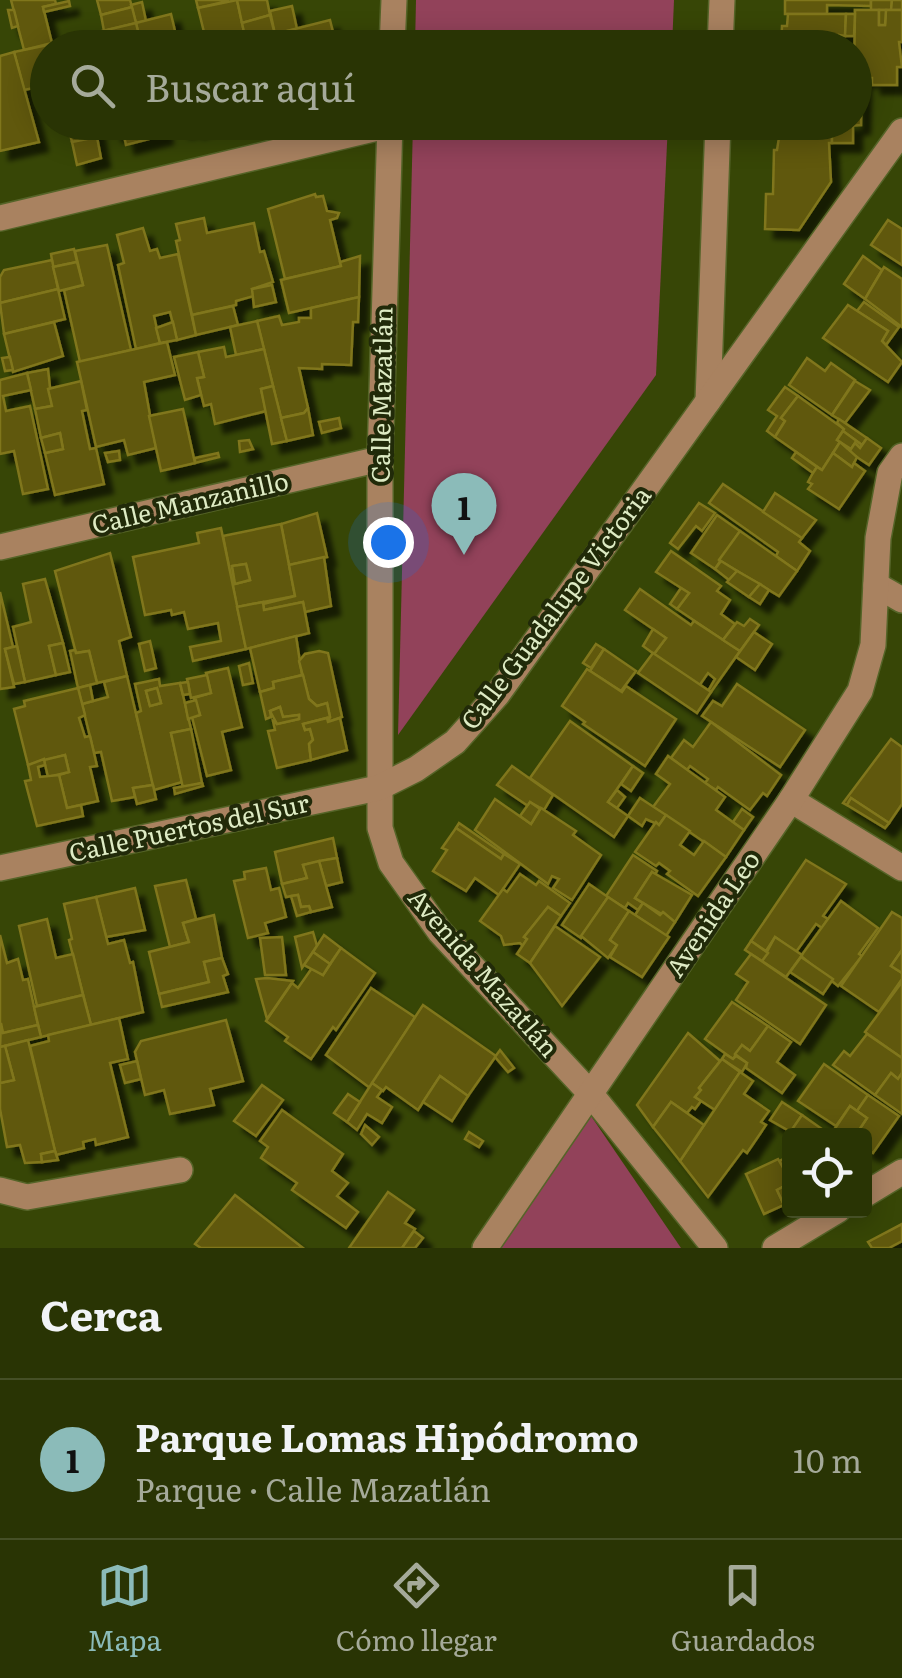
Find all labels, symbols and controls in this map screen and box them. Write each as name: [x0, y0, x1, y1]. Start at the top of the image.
search box: [30, 30, 872, 140]
text: Buscar aquí: [145, 57, 355, 114]
icon: search: [65, 58, 120, 113]
street label: Calle Mazatlán: [360, 306, 401, 483]
street label: Calle Manzanillo: [88, 461, 292, 542]
pin: 1: [432, 472, 496, 555]
street label: Calle Guadalupe Victoria: [451, 477, 659, 736]
your location: [363, 517, 414, 568]
street label: Calle Puertos del Sur: [65, 783, 312, 870]
street label: Avenida Leo: [656, 843, 768, 984]
street label: Avenida Mazatlán: [400, 880, 568, 1064]
map controls: [782, 1128, 872, 1218]
button: locate: [782, 1128, 872, 1218]
text: Cerca: [40, 1282, 162, 1344]
text: Parque Lomas Hipódromo: [135, 1407, 639, 1464]
text: 1: [66, 1435, 79, 1483]
text: 10 m: [793, 1435, 862, 1483]
text: Parque · Calle Mazatlán: [135, 1464, 491, 1512]
tab: Mapa: [87, 1558, 162, 1660]
tab: Cómo llegar: [336, 1558, 497, 1660]
tab: Guardados: [671, 1558, 815, 1660]

